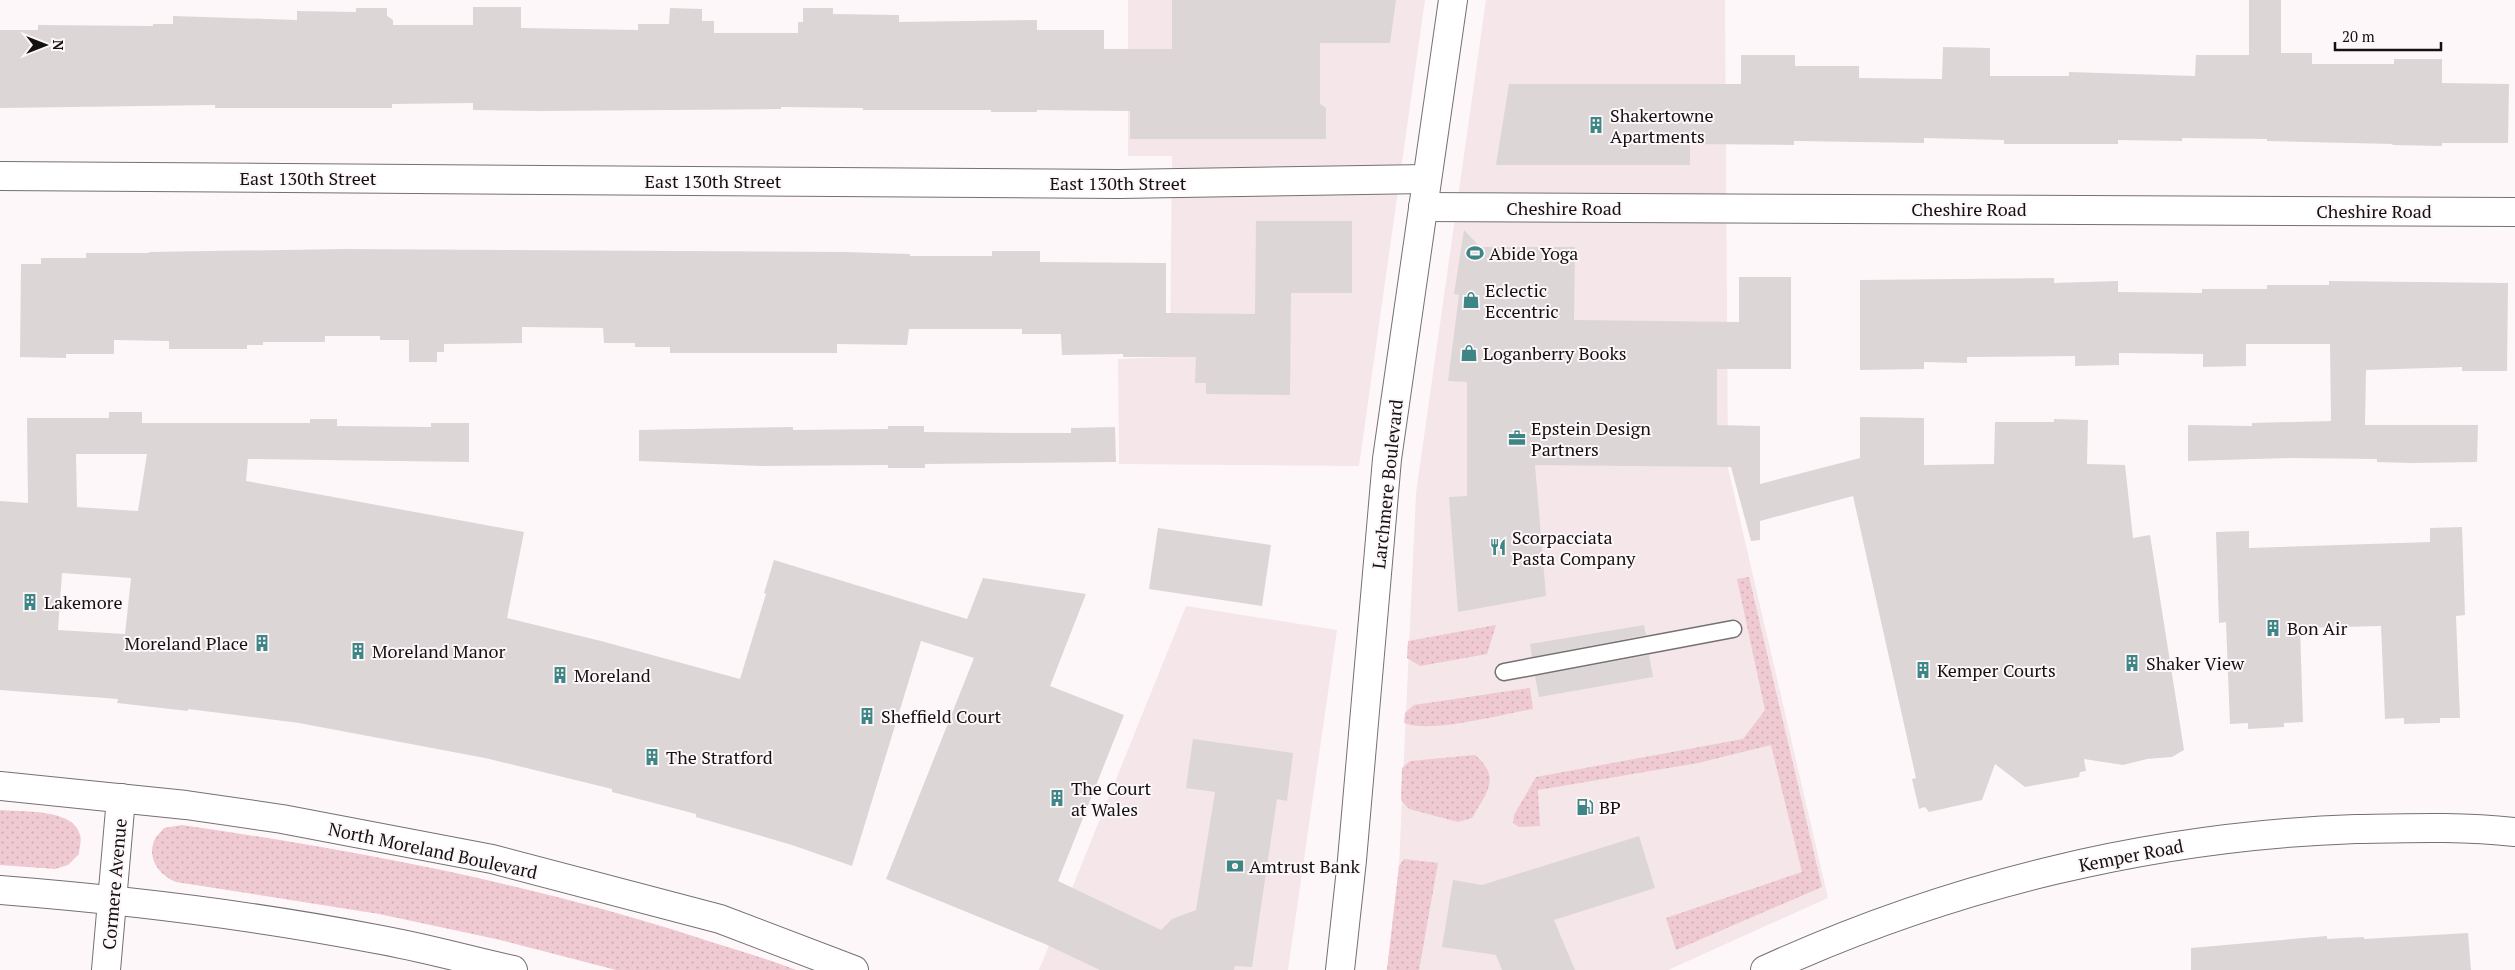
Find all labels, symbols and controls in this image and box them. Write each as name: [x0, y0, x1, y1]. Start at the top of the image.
north arrow: [20, 20, 70, 70]
scale bar: [2335, 20, 2441, 52]
text: 20 m: [2342, 26, 2375, 46]
text: N: [49, 40, 68, 51]
place label: Shakertowne Apartments: [1610, 103, 1714, 148]
building icon: Shakertowne Apartments: [1586, 115, 1606, 135]
street label: East 130th Street: [240, 166, 377, 190]
street label: East 130th Street: [645, 169, 782, 193]
street label: East 130th Street: [1050, 171, 1187, 195]
street label: Cheshire Road: [1506, 196, 1622, 220]
street label: Cheshire Road: [1911, 197, 2027, 221]
street label: Cheshire Road: [2316, 199, 2432, 223]
place label: Abide Yoga: [1489, 241, 1578, 265]
sports icon: Abide Yoga: [1465, 243, 1485, 263]
place label: Eclectic Eccentric: [1485, 278, 1559, 323]
shop icon: Eclectic Eccentric: [1461, 290, 1481, 310]
place label: Loganberry Books: [1483, 341, 1627, 365]
shop icon: Loganberry Books: [1459, 343, 1479, 363]
street label: Larchmere Boulevard: [1366, 398, 1408, 570]
place label: Epstein Design Partners: [1531, 416, 1651, 461]
office icon: Epstein Design Partners: [1507, 428, 1527, 448]
place label: Scorpacciata Pasta Company: [1512, 525, 1636, 570]
restaurant icon: Scorpacciata Pasta Company: [1488, 537, 1508, 557]
place label: Lakemore: [44, 590, 123, 614]
building icon: Lakemore: [20, 592, 40, 612]
place label: Bon Air: [2287, 616, 2347, 640]
building icon: Bon Air: [2263, 618, 2283, 638]
place label: Moreland Place: [125, 631, 248, 655]
building icon: Moreland Place: [252, 633, 272, 653]
place label: Moreland Manor: [372, 639, 505, 663]
building icon: Moreland Manor: [348, 641, 368, 661]
place label: Shaker View: [2146, 651, 2245, 675]
building icon: Shaker View: [2122, 653, 2142, 673]
place label: Kemper Courts: [1937, 658, 2056, 682]
building icon: Kemper Courts: [1913, 660, 1933, 680]
place label: Moreland: [574, 663, 651, 687]
building icon: Moreland: [550, 665, 570, 685]
place label: Sheffield Court: [881, 704, 1001, 728]
building icon: Sheffield Court: [857, 706, 877, 726]
place label: The Stratford: [666, 745, 773, 769]
building icon: The Stratford: [642, 747, 662, 767]
place label: The Court at Wales: [1071, 776, 1151, 821]
building icon: The Court at Wales: [1047, 788, 1067, 808]
place label: BP: [1599, 795, 1621, 819]
fuel station icon: BP: [1575, 797, 1595, 817]
street label: North Moreland Boulevard: [326, 816, 540, 884]
street label: Cormere Avenue: [96, 817, 132, 951]
street label: Kemper Road: [2077, 833, 2185, 877]
place label: Amtrust Bank: [1249, 854, 1360, 878]
bank icon: Amtrust Bank: [1225, 856, 1245, 876]

